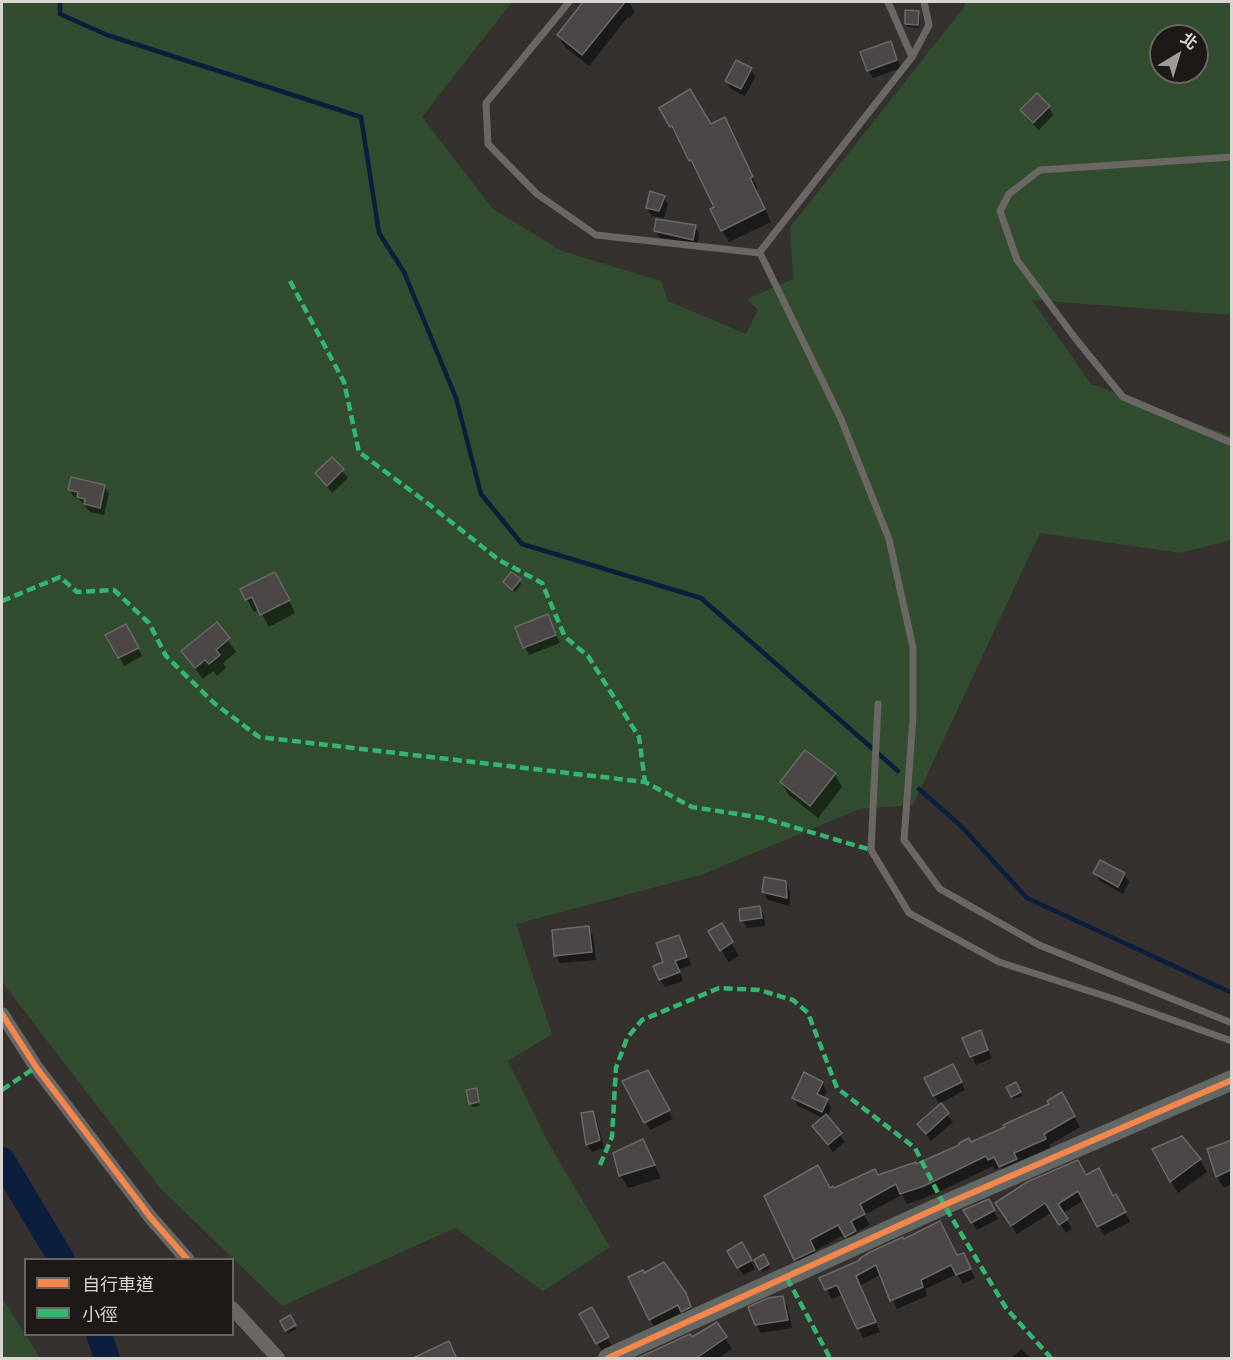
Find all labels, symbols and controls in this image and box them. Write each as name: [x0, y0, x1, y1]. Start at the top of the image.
north arrow: [1149, 24, 1209, 84]
text: 北: [1177, 29, 1201, 53]
legend: [24, 1258, 234, 1336]
text: 自行車道: [82, 1274, 154, 1296]
text: 小徑: [82, 1304, 118, 1326]

